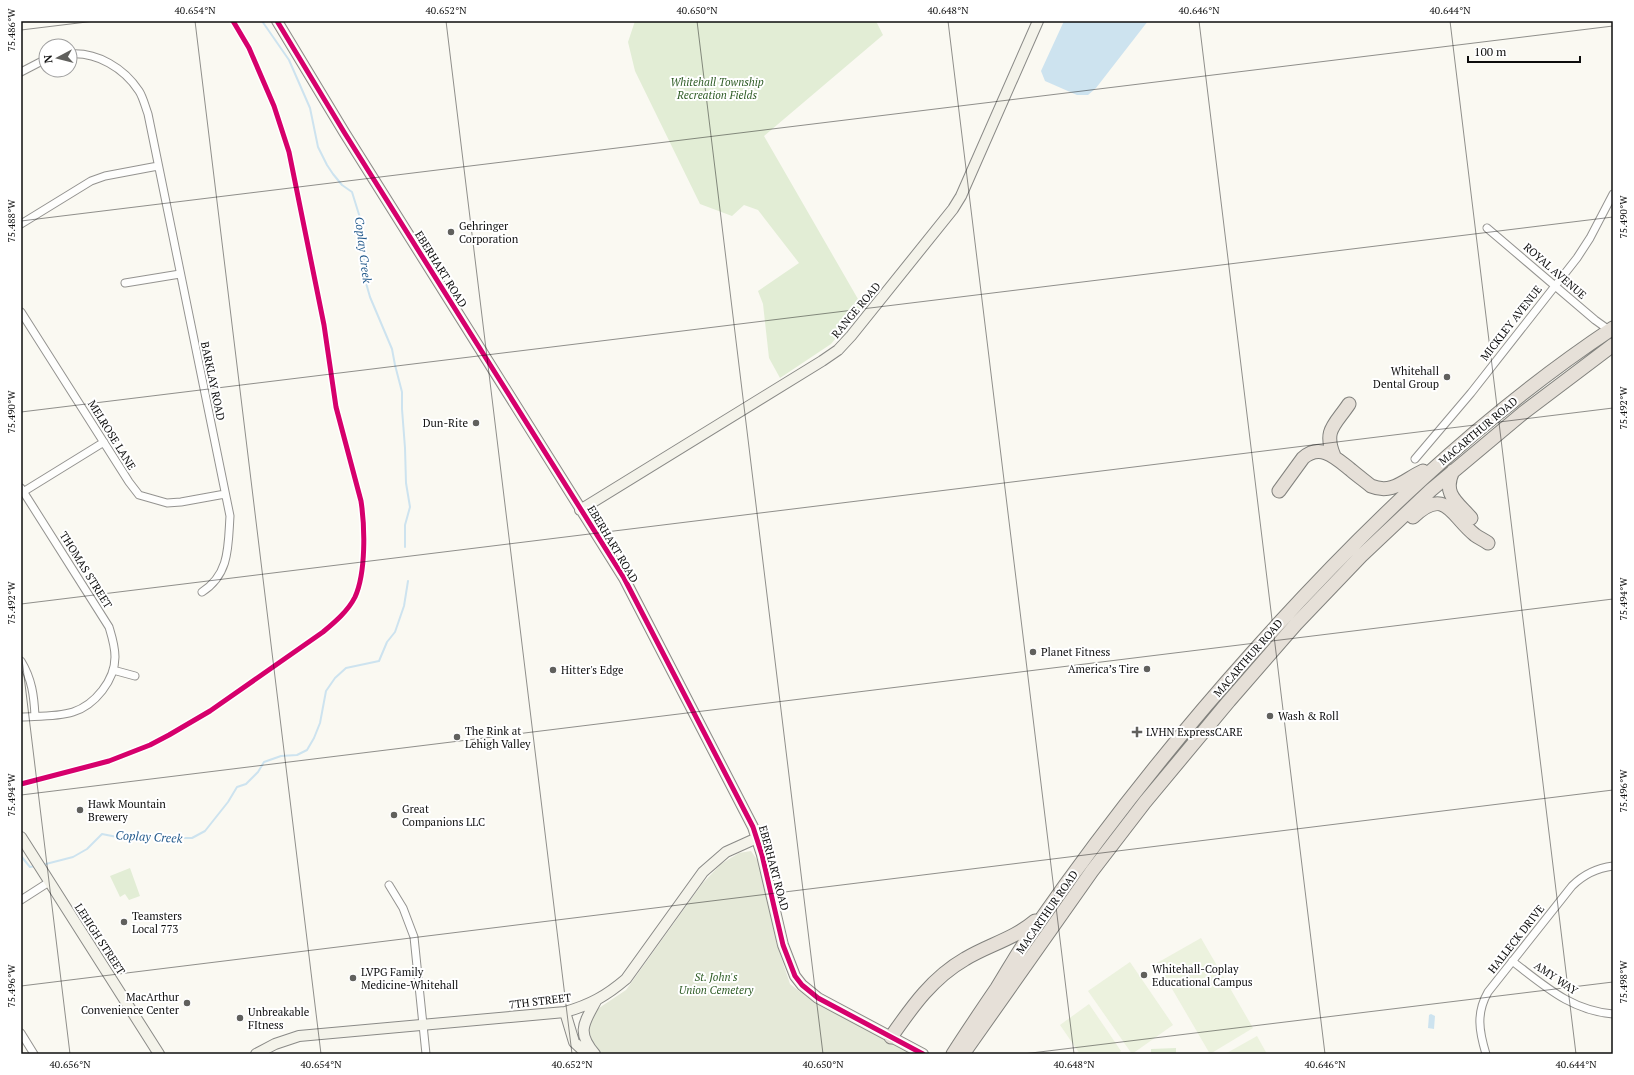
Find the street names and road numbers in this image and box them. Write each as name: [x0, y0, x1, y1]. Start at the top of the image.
street label: EBERHART ROAD: [412, 228, 470, 310]
street label: ROYAL AVENUE: [1521, 240, 1589, 302]
street label: RANGE ROAD: [829, 279, 884, 341]
street label: MICKLEY AVENUE: [1477, 283, 1545, 363]
street label: BARKLAY ROAD: [198, 340, 228, 422]
street label: MACARTHUR ROAD: [1436, 394, 1520, 468]
street label: MELROSE LANE: [85, 397, 139, 473]
street label: EBERHART ROAD: [584, 503, 642, 585]
street label: THOMAS STREET: [57, 529, 115, 611]
street label: MACARTHUR ROAD: [1210, 616, 1286, 700]
street label: EBERHART ROAD: [756, 824, 792, 912]
street label: MACARTHUR ROAD: [1013, 867, 1081, 956]
street label: LEHIGH STREET: [72, 901, 128, 977]
street label: HALLECK DRIVE: [1485, 902, 1547, 976]
street label: AMY WAY: [1531, 958, 1581, 998]
street label: 7TH STREET: [508, 990, 572, 1012]

